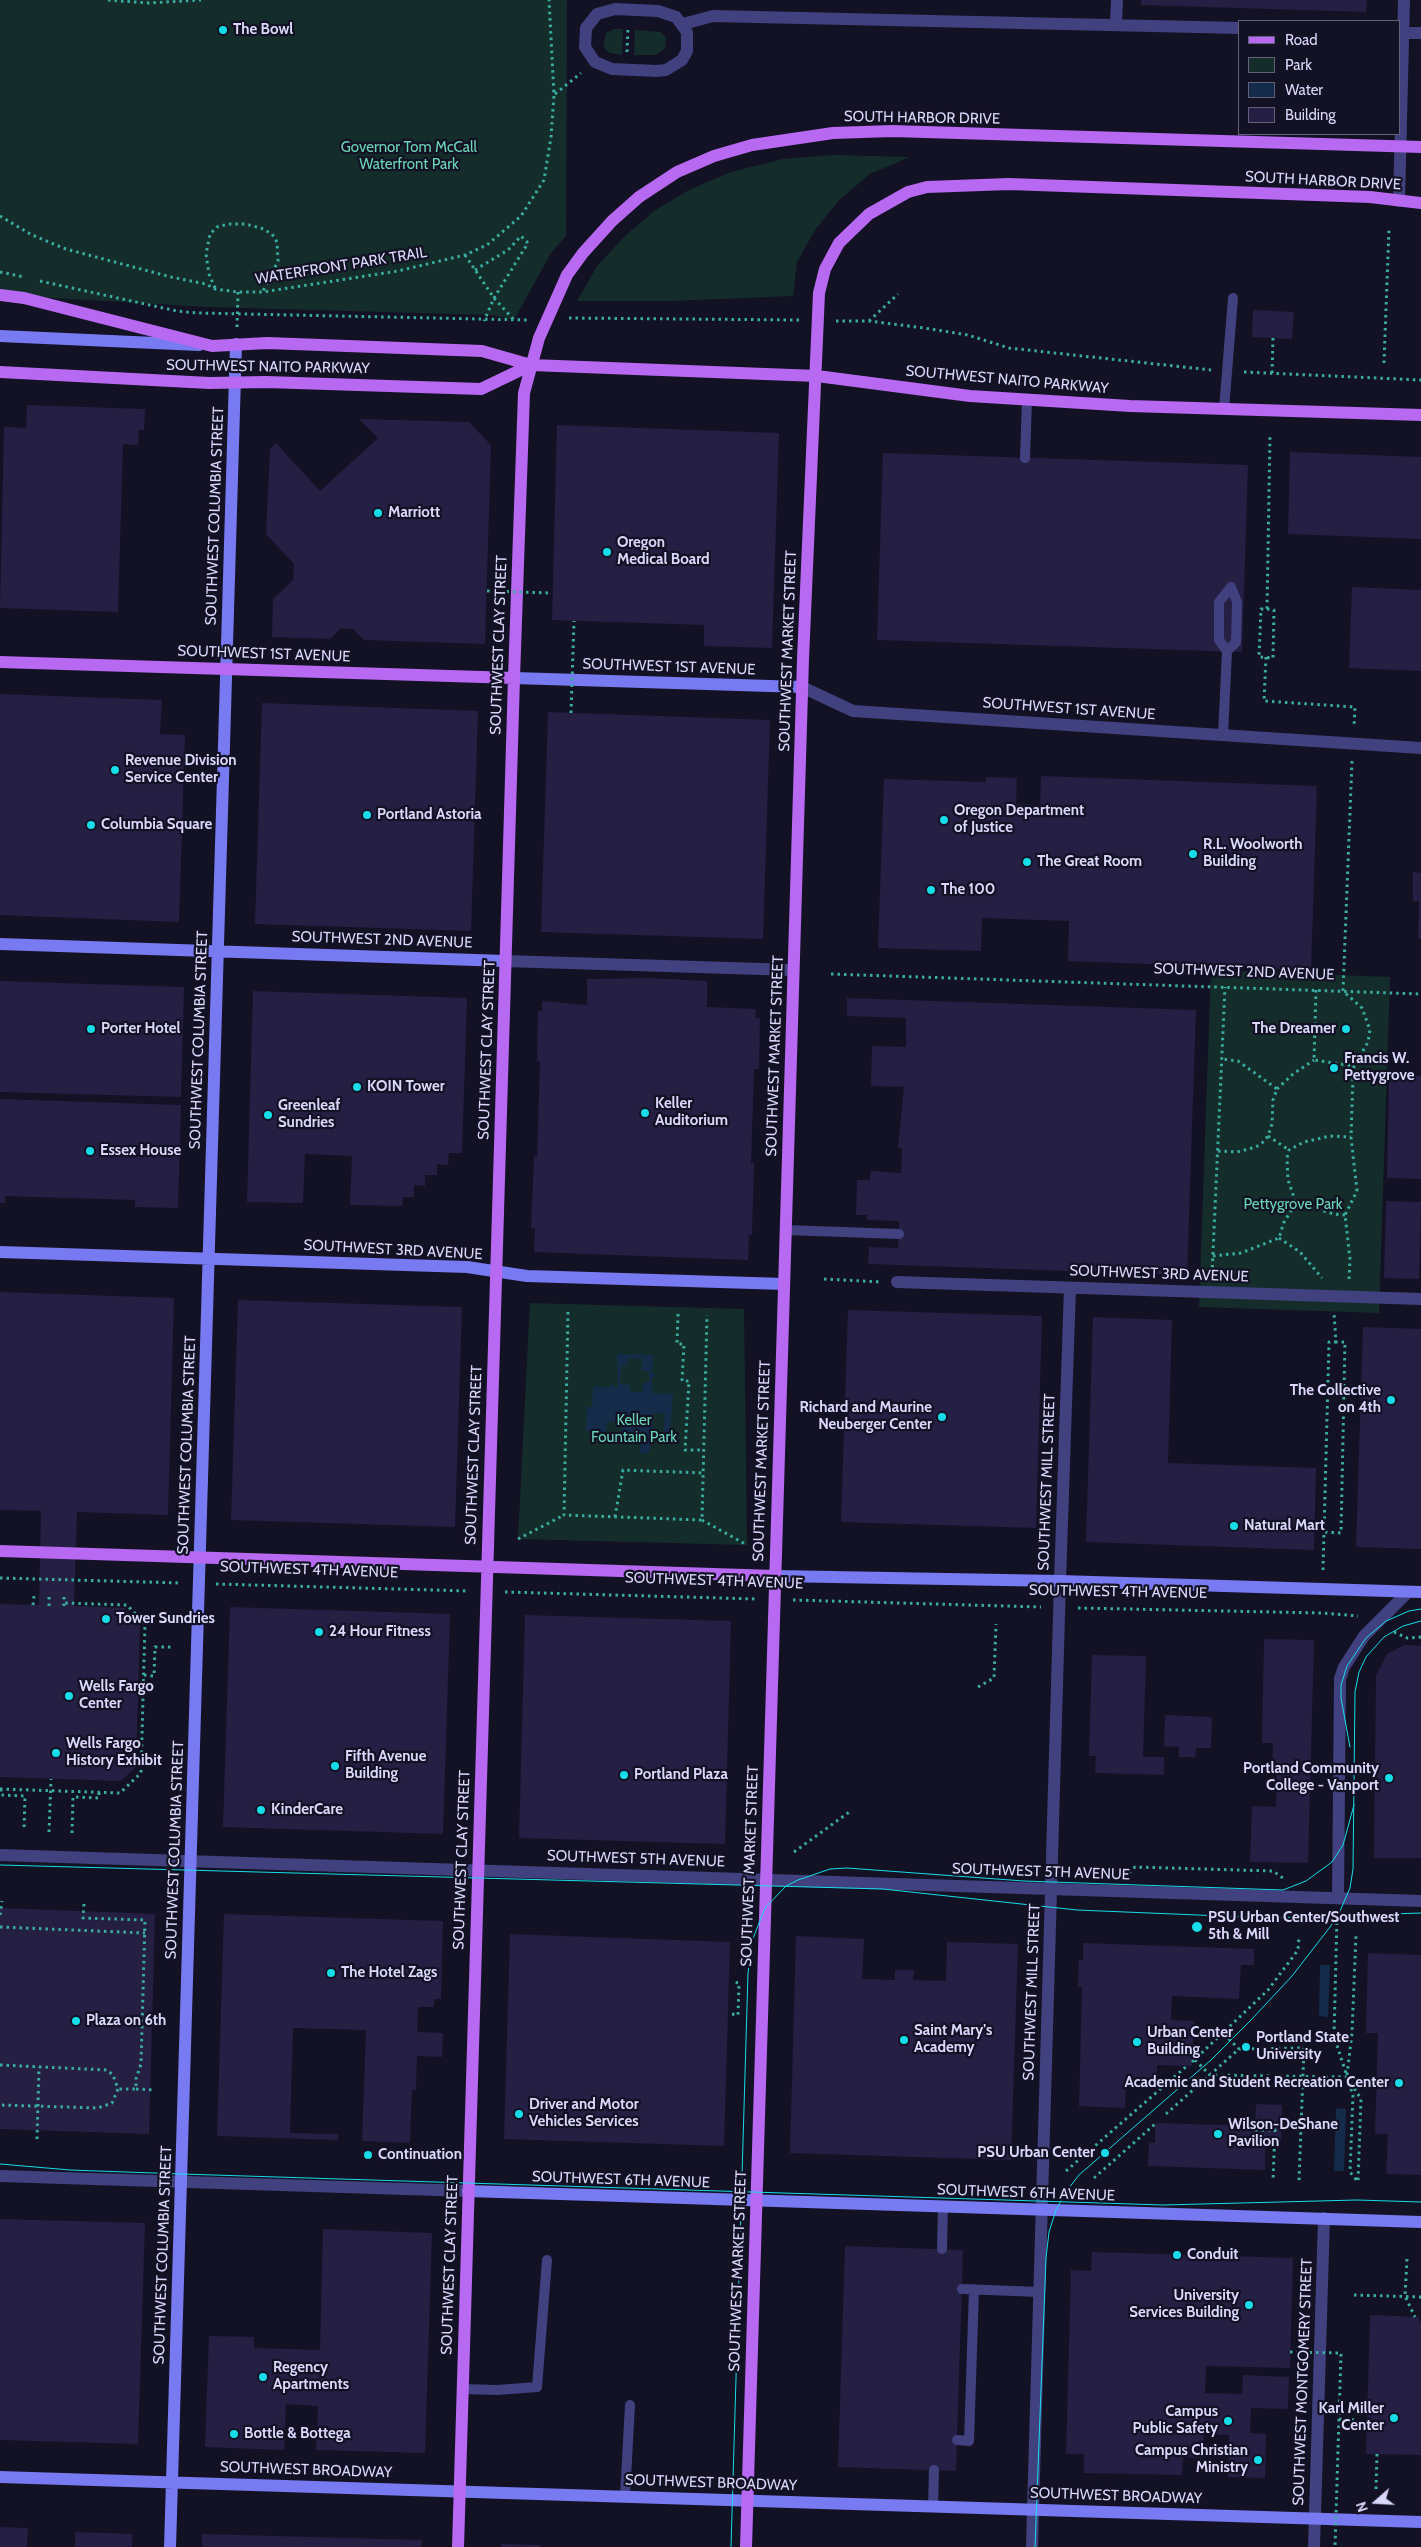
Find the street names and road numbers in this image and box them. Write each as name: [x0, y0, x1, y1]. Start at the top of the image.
street label: SOUTH HARBOR DRIVE: [844, 108, 1000, 128]
street label: SOUTH HARBOR DRIVE: [1245, 168, 1401, 194]
street label: WATERFRONT PARK TRAIL: [254, 244, 428, 288]
street label: SOUTHWEST NAITO PARKWAY: [166, 356, 370, 378]
street label: SOUTHWEST NAITO PARKWAY: [905, 362, 1109, 398]
street label: SOUTHWEST COLUMBIA STREET: [202, 406, 228, 626]
street label: SOUTHWEST MARKET STREET: [775, 550, 801, 752]
street label: SOUTHWEST CLAY STREET: [487, 555, 511, 735]
street label: SOUTHWEST 1ST AVENUE: [177, 642, 351, 666]
street label: SOUTHWEST 1ST AVENUE: [582, 655, 756, 679]
street label: SOUTHWEST 1ST AVENUE: [982, 694, 1156, 724]
street label: SOUTHWEST 2ND AVENUE: [291, 928, 473, 952]
street label: SOUTHWEST COLUMBIA STREET: [186, 930, 212, 1150]
street label: SOUTHWEST MARKET STREET: [762, 955, 788, 1157]
street label: SOUTHWEST CLAY STREET: [475, 960, 499, 1140]
street label: SOUTHWEST 2ND AVENUE: [1153, 960, 1335, 984]
street label: SOUTHWEST 3RD AVENUE: [303, 1236, 483, 1264]
street label: SOUTHWEST 3RD AVENUE: [1069, 1262, 1249, 1286]
street label: SOUTHWEST COLUMBIA STREET: [174, 1335, 200, 1555]
street label: SOUTHWEST MARKET STREET: [749, 1360, 775, 1562]
street label: SOUTHWEST CLAY STREET: [462, 1365, 486, 1545]
street label: SOUTHWEST MILL STREET: [1035, 1393, 1059, 1571]
street label: SOUTHWEST 4TH AVENUE: [220, 1558, 398, 1582]
street label: SOUTHWEST 4TH AVENUE: [625, 1569, 803, 1593]
street label: SOUTHWEST 4TH AVENUE: [1029, 1581, 1207, 1603]
street label: SOUTHWEST COLUMBIA STREET: [162, 1740, 188, 1960]
street label: SOUTHWEST MARKET STREET: [737, 1765, 763, 1967]
street label: SOUTHWEST CLAY STREET: [450, 1770, 474, 1950]
street label: SOUTHWEST 5TH AVENUE: [547, 1847, 725, 1871]
street label: SOUTHWEST 5TH AVENUE: [952, 1860, 1130, 1884]
street label: SOUTHWEST MILL STREET: [1020, 1903, 1044, 2081]
street label: SOUTHWEST COLUMBIA STREET: [150, 2145, 176, 2365]
street label: SOUTHWEST 6TH AVENUE: [532, 2168, 710, 2192]
street label: SOUTHWEST MARKET STREET: [725, 2170, 751, 2372]
street label: SOUTHWEST CLAY STREET: [438, 2175, 462, 2355]
street label: SOUTHWEST 6TH AVENUE: [937, 2181, 1115, 2205]
street label: SOUTHWEST MONTGOMERY STREET: [1290, 2258, 1316, 2506]
street label: SOUTHWEST BROADWAY: [220, 2458, 392, 2482]
street label: SOUTHWEST BROADWAY: [625, 2471, 797, 2495]
street label: SOUTHWEST BROADWAY: [1030, 2484, 1202, 2508]

